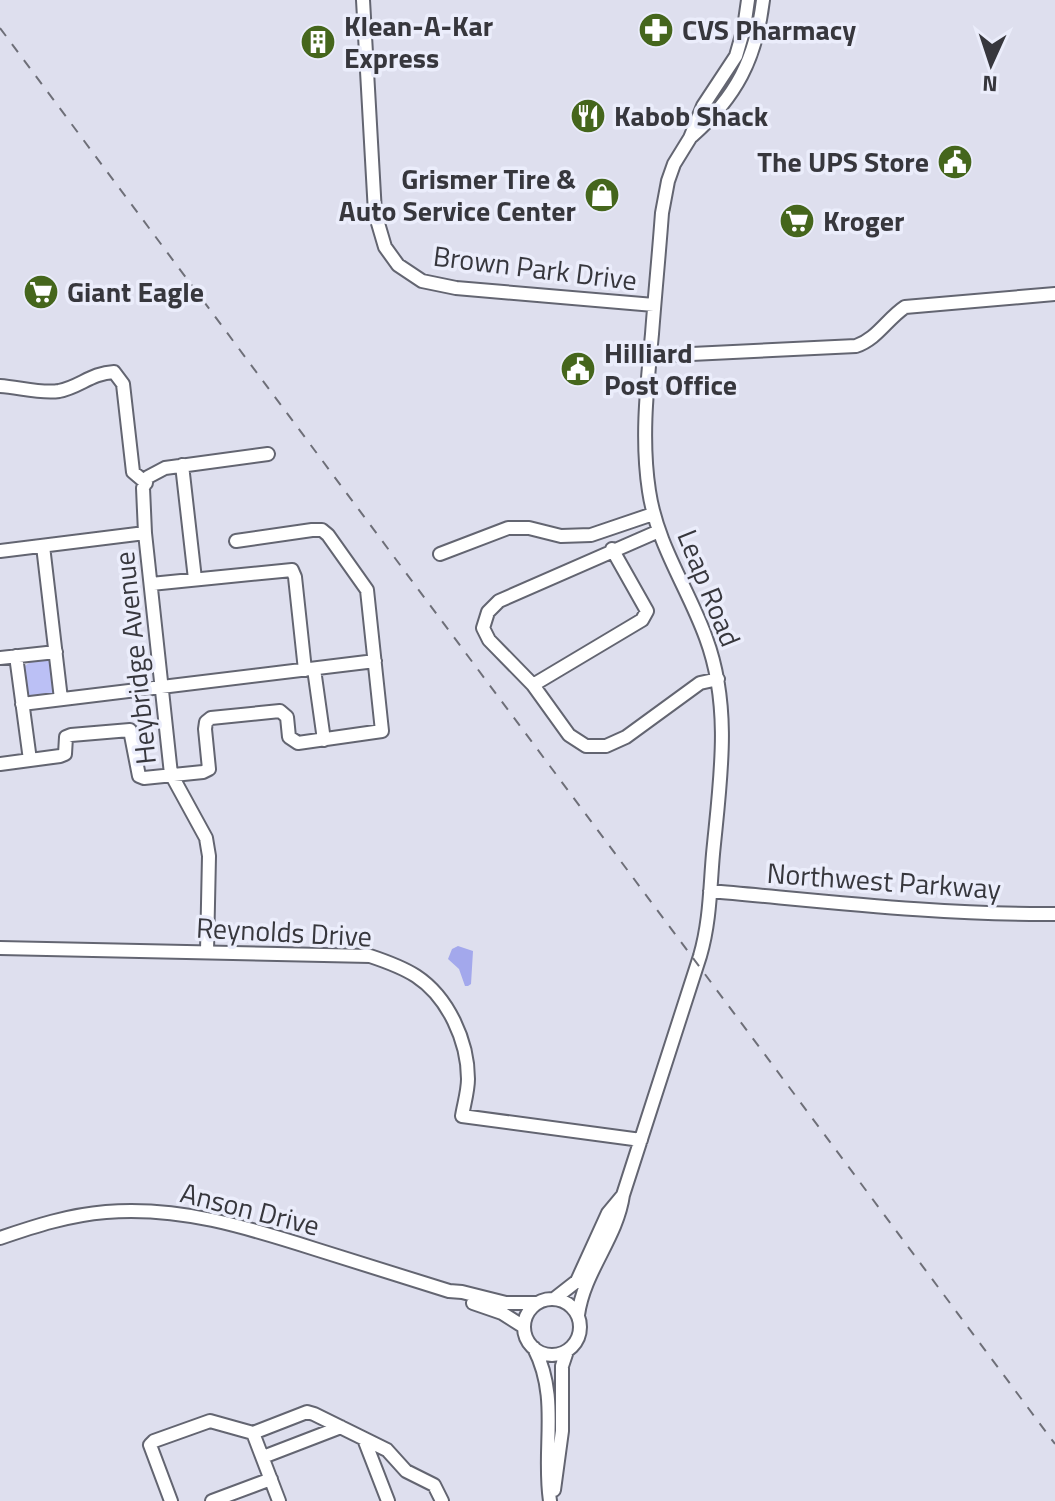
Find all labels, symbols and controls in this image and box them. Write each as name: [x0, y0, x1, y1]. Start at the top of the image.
place label: Klean-A-Kar Express: [344, 4, 493, 79]
place label: CVS Pharmacy: [682, 8, 856, 51]
pharmacy icon: CVS Pharmacy: [637, 11, 675, 49]
building icon: Klean-A-Kar Express: [299, 23, 337, 61]
north arrow: [951, 24, 1031, 104]
text: N: [981, 67, 998, 101]
place label: Kabob Shack: [614, 94, 769, 137]
restaurant icon: Kabob Shack: [569, 97, 607, 135]
place label: The UPS Store: [757, 140, 929, 183]
public building icon: The UPS Store: [936, 143, 974, 181]
place label: Grismer Tire & Auto Service Center: [339, 157, 576, 232]
shop icon: Grismer Tire & Auto Service Center: [583, 176, 621, 214]
place label: Kroger: [823, 199, 904, 242]
supermarket icon: Kroger: [778, 202, 816, 240]
street label: Brown Park Drive: [431, 234, 639, 301]
place label: Giant Eagle: [67, 270, 204, 313]
supermarket icon: Giant Eagle: [22, 273, 60, 311]
place label: Hilliard Post Office: [604, 331, 737, 406]
public building icon: Hilliard Post Office: [559, 350, 597, 388]
street label: Leap Road: [666, 523, 752, 653]
street label: Heybridge Avenue: [102, 549, 167, 767]
street label: Northwest Parkway: [766, 851, 1003, 910]
street label: Reynolds Drive: [195, 905, 373, 958]
street label: Anson Drive: [176, 1170, 324, 1247]

